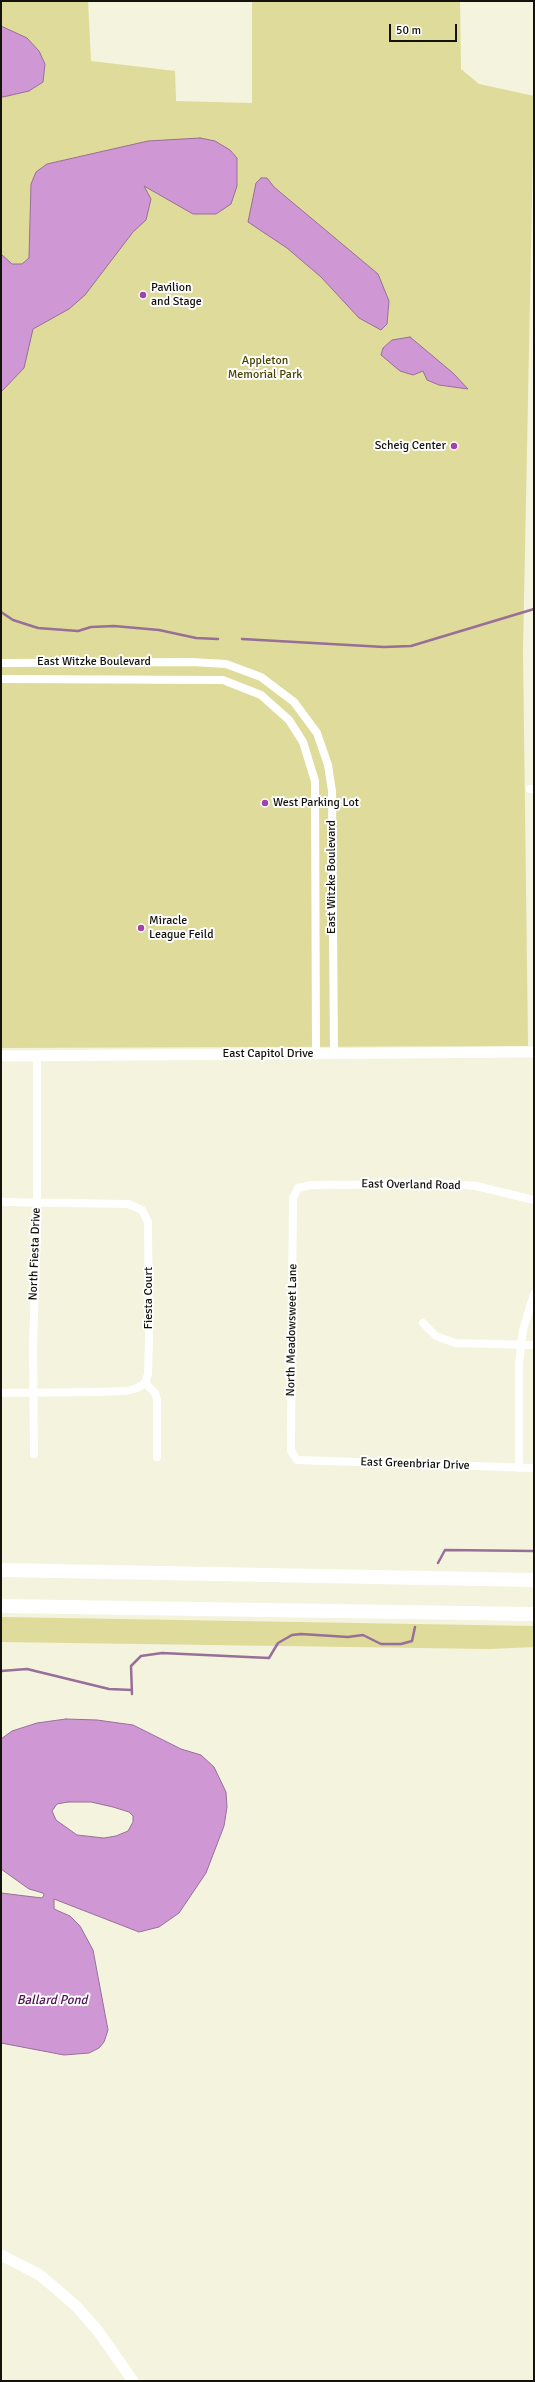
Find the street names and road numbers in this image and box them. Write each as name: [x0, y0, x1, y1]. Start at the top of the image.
street label: East Witzke Boulevard: [37, 655, 151, 669]
street label: East Witzke Boulevard: [325, 820, 339, 934]
street label: East Capitol Drive: [222, 1047, 314, 1061]
street label: East Overland Road: [361, 1177, 461, 1193]
street label: North Fiesta Drive: [26, 1207, 44, 1301]
street label: North Meadowsweet Lane: [284, 1264, 300, 1396]
street label: Fiesta Court: [142, 1267, 156, 1329]
street label: East Greenbriar Drive: [360, 1455, 470, 1473]

